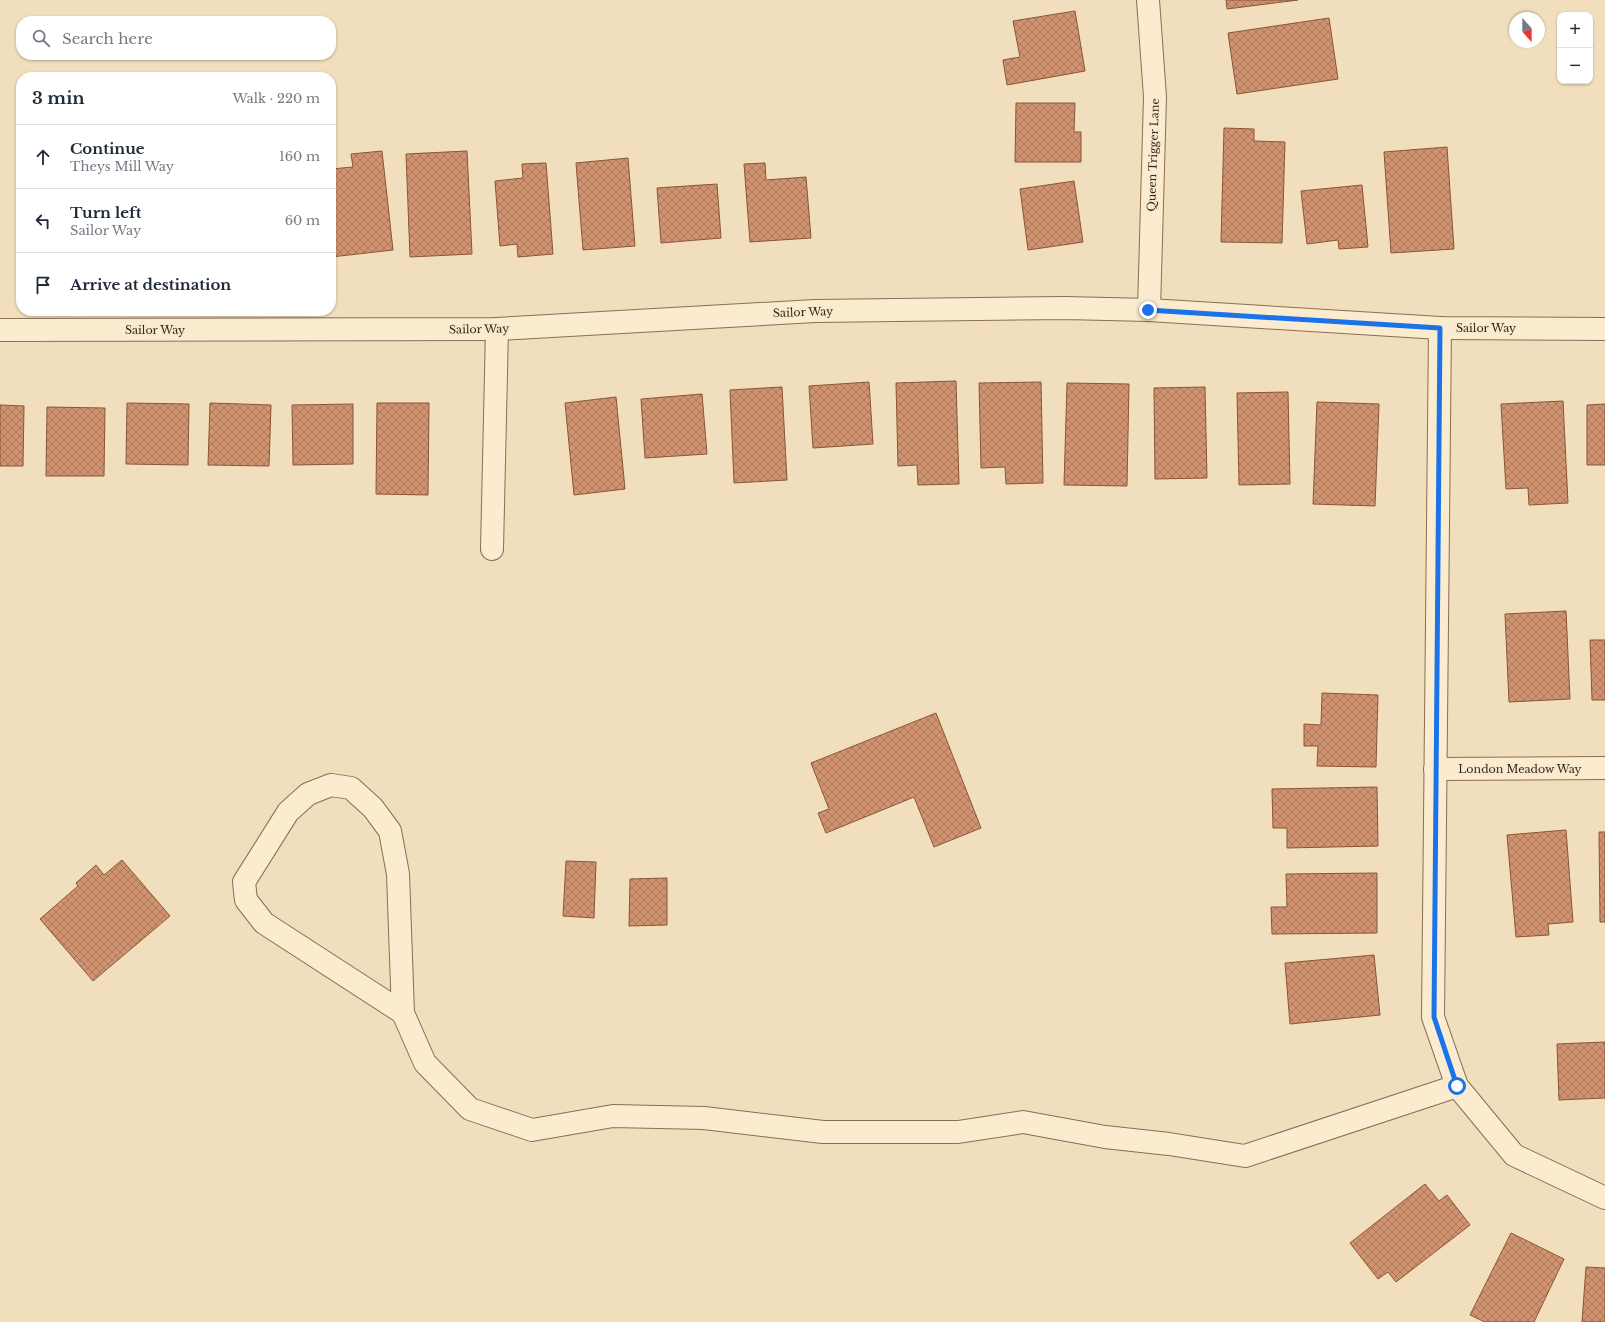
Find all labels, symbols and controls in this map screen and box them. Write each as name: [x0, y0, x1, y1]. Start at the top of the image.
north arrow: [1509, 12, 1545, 48]
map controls: [1557, 12, 1593, 84]
button: +: [1557, 12, 1593, 48]
search box: [16, 16, 336, 60]
icon: search: [30, 27, 52, 49]
text: Search here: [62, 29, 153, 48]
button: −: [1557, 48, 1593, 84]
text: 3 min: [32, 88, 85, 109]
text: Walk · 220 m: [232, 90, 320, 107]
street label: Queen Trigger Lane: [1144, 98, 1162, 212]
text: Continue: [70, 139, 145, 158]
icon: ahead: [32, 146, 54, 168]
text: 160 m: [279, 148, 320, 165]
text: Theys Mill Way: [70, 158, 174, 175]
text: Turn left: [70, 203, 141, 222]
icon: left: [32, 210, 54, 232]
text: 60 m: [285, 212, 320, 229]
text: Sailor Way: [70, 222, 141, 239]
icon: arrive: [32, 274, 54, 296]
text: Arrive at destination: [70, 275, 231, 294]
route end: [1139, 301, 1157, 319]
street label: Sailor Way: [773, 304, 833, 320]
street label: Sailor Way: [449, 321, 509, 337]
street label: Sailor Way: [1456, 321, 1516, 335]
street label: Sailor Way: [125, 323, 185, 337]
street label: London Meadow Way: [1458, 762, 1582, 776]
route start: [1448, 1077, 1466, 1095]

